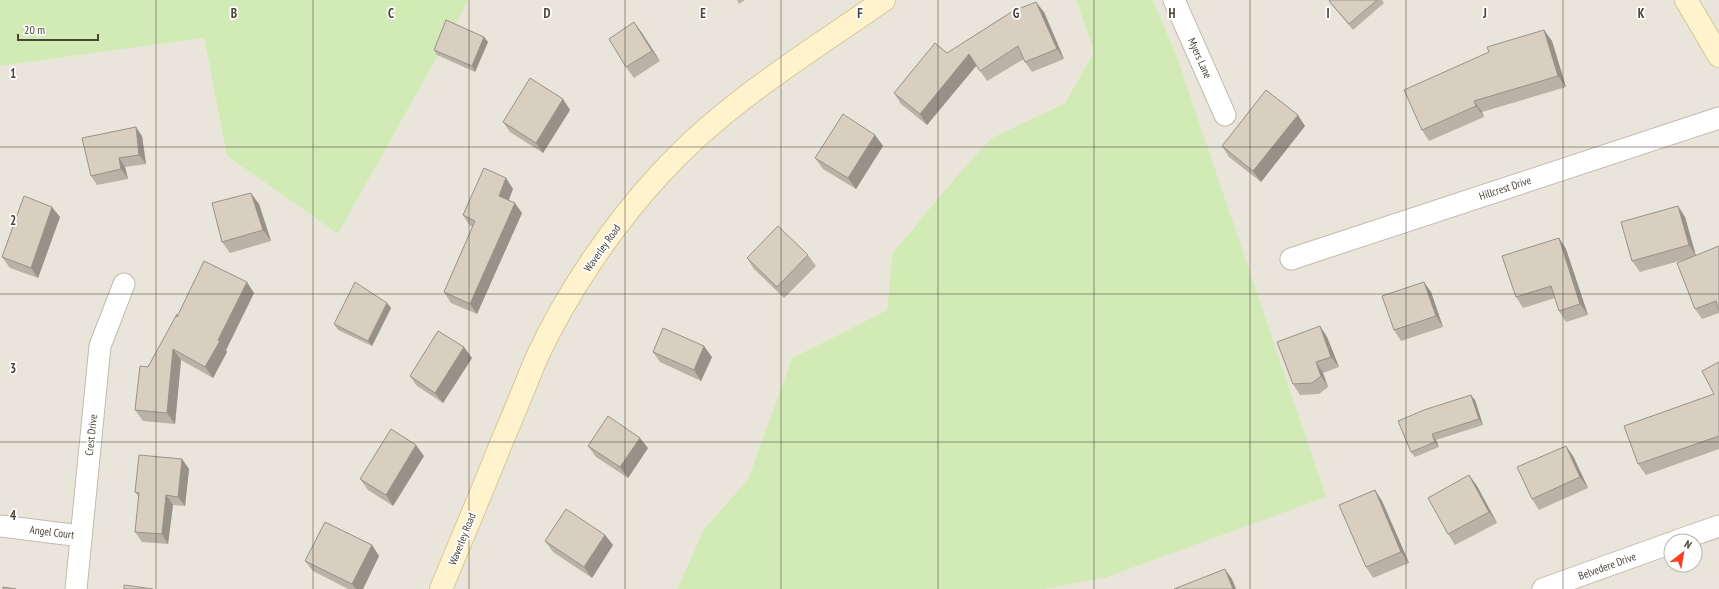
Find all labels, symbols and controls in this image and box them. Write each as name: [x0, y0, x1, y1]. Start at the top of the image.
text: B: [231, 5, 237, 22]
text: C: [388, 5, 394, 22]
text: D: [544, 5, 551, 22]
text: E: [700, 5, 706, 22]
text: F: [857, 5, 863, 22]
text: G: [1013, 5, 1020, 22]
text: H: [1169, 5, 1176, 22]
text: I: [1326, 5, 1330, 22]
text: J: [1482, 5, 1487, 22]
text: K: [1638, 5, 1645, 22]
scale bar: [18, 16, 98, 42]
text: 20 m: [24, 22, 45, 37]
street label: Myers Lane: [1185, 36, 1215, 81]
text: 1: [10, 65, 16, 82]
street label: Hillcrest Drive: [1477, 173, 1533, 203]
text: 2: [10, 212, 16, 229]
street label: Waverley Road: [580, 221, 624, 275]
text: 3: [10, 360, 16, 377]
street label: Crest Drive: [82, 413, 100, 456]
text: 4: [10, 507, 17, 524]
street label: Waverley Road: [445, 511, 479, 567]
street label: Angel Court: [29, 522, 75, 542]
north arrow: [1663, 533, 1703, 573]
text: N: [1682, 537, 1694, 552]
street label: Belvedere Drive: [1576, 549, 1638, 583]

